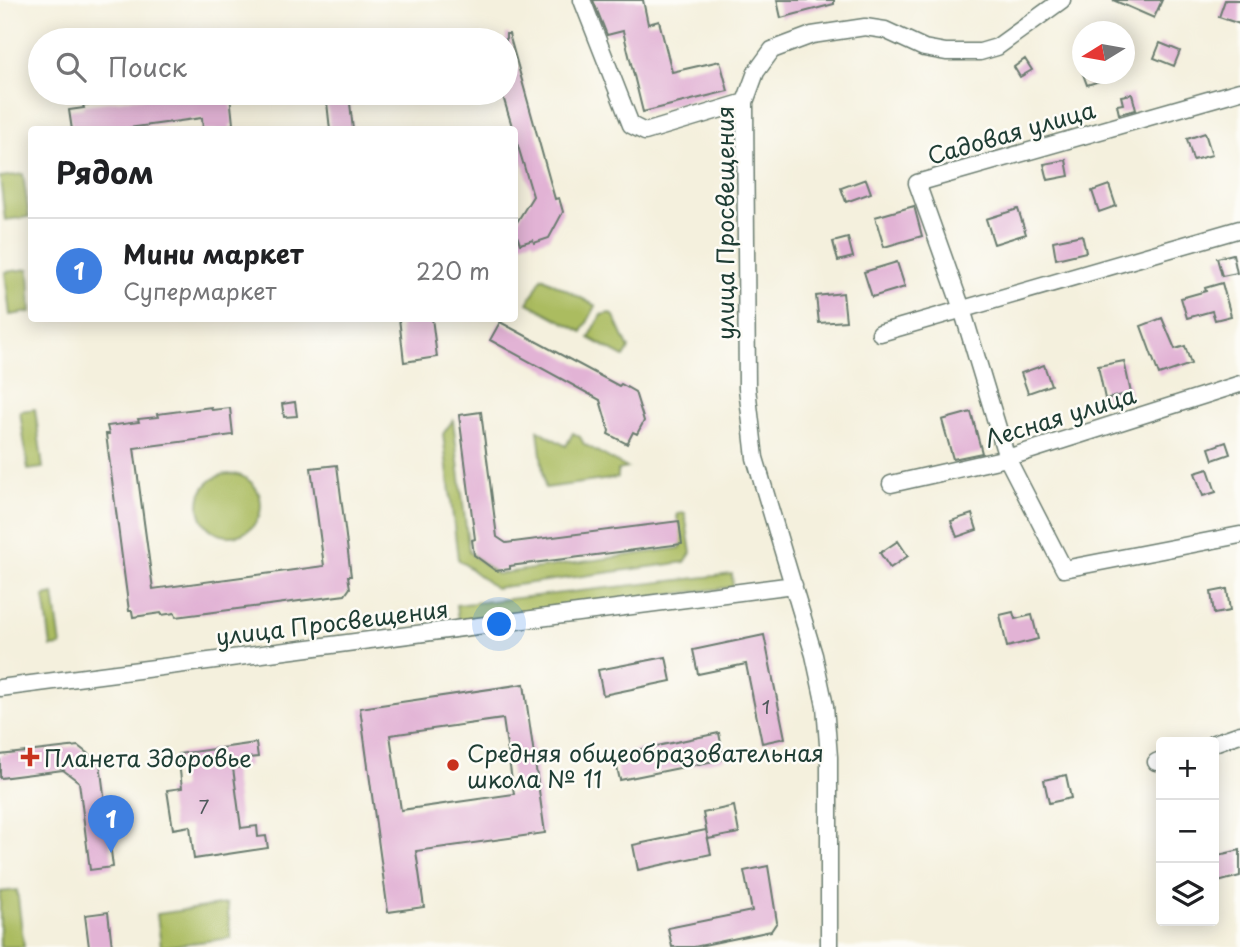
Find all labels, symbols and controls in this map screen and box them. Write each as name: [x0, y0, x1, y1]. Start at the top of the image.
north arrow: [1072, 21, 1135, 84]
search box: [28, 28, 518, 105]
text: Поиск: [108, 47, 187, 86]
icon: search: [52, 48, 90, 86]
street label: Садовая улица: [923, 91, 1100, 173]
street label: улица Просвещения: [707, 106, 742, 340]
text: Рядом: [56, 149, 154, 194]
text: Мини маркет: [123, 234, 304, 273]
text: 1: [74, 253, 85, 288]
text: 220 m: [416, 253, 490, 288]
text: Супермаркет: [123, 273, 277, 308]
street label: Лесная улица: [980, 376, 1140, 456]
street label: улица Просвещения: [214, 590, 450, 654]
your location: [482, 607, 516, 641]
house number: 1: [762, 692, 770, 720]
place label: Средняя общеобразовательная школа № 11: [467, 735, 824, 796]
map controls: [1156, 737, 1219, 926]
button: +: [1156, 737, 1219, 800]
place label: Планета Здоровье: [44, 740, 252, 775]
marker: Планета Здоровье: [22, 749, 38, 765]
marker: Средняя общеобразовательная школа № 11: [445, 757, 461, 773]
house number: 7: [199, 792, 210, 820]
pin: 1: [88, 795, 134, 853]
button: −: [1156, 800, 1219, 863]
button: layers: [1156, 863, 1219, 926]

